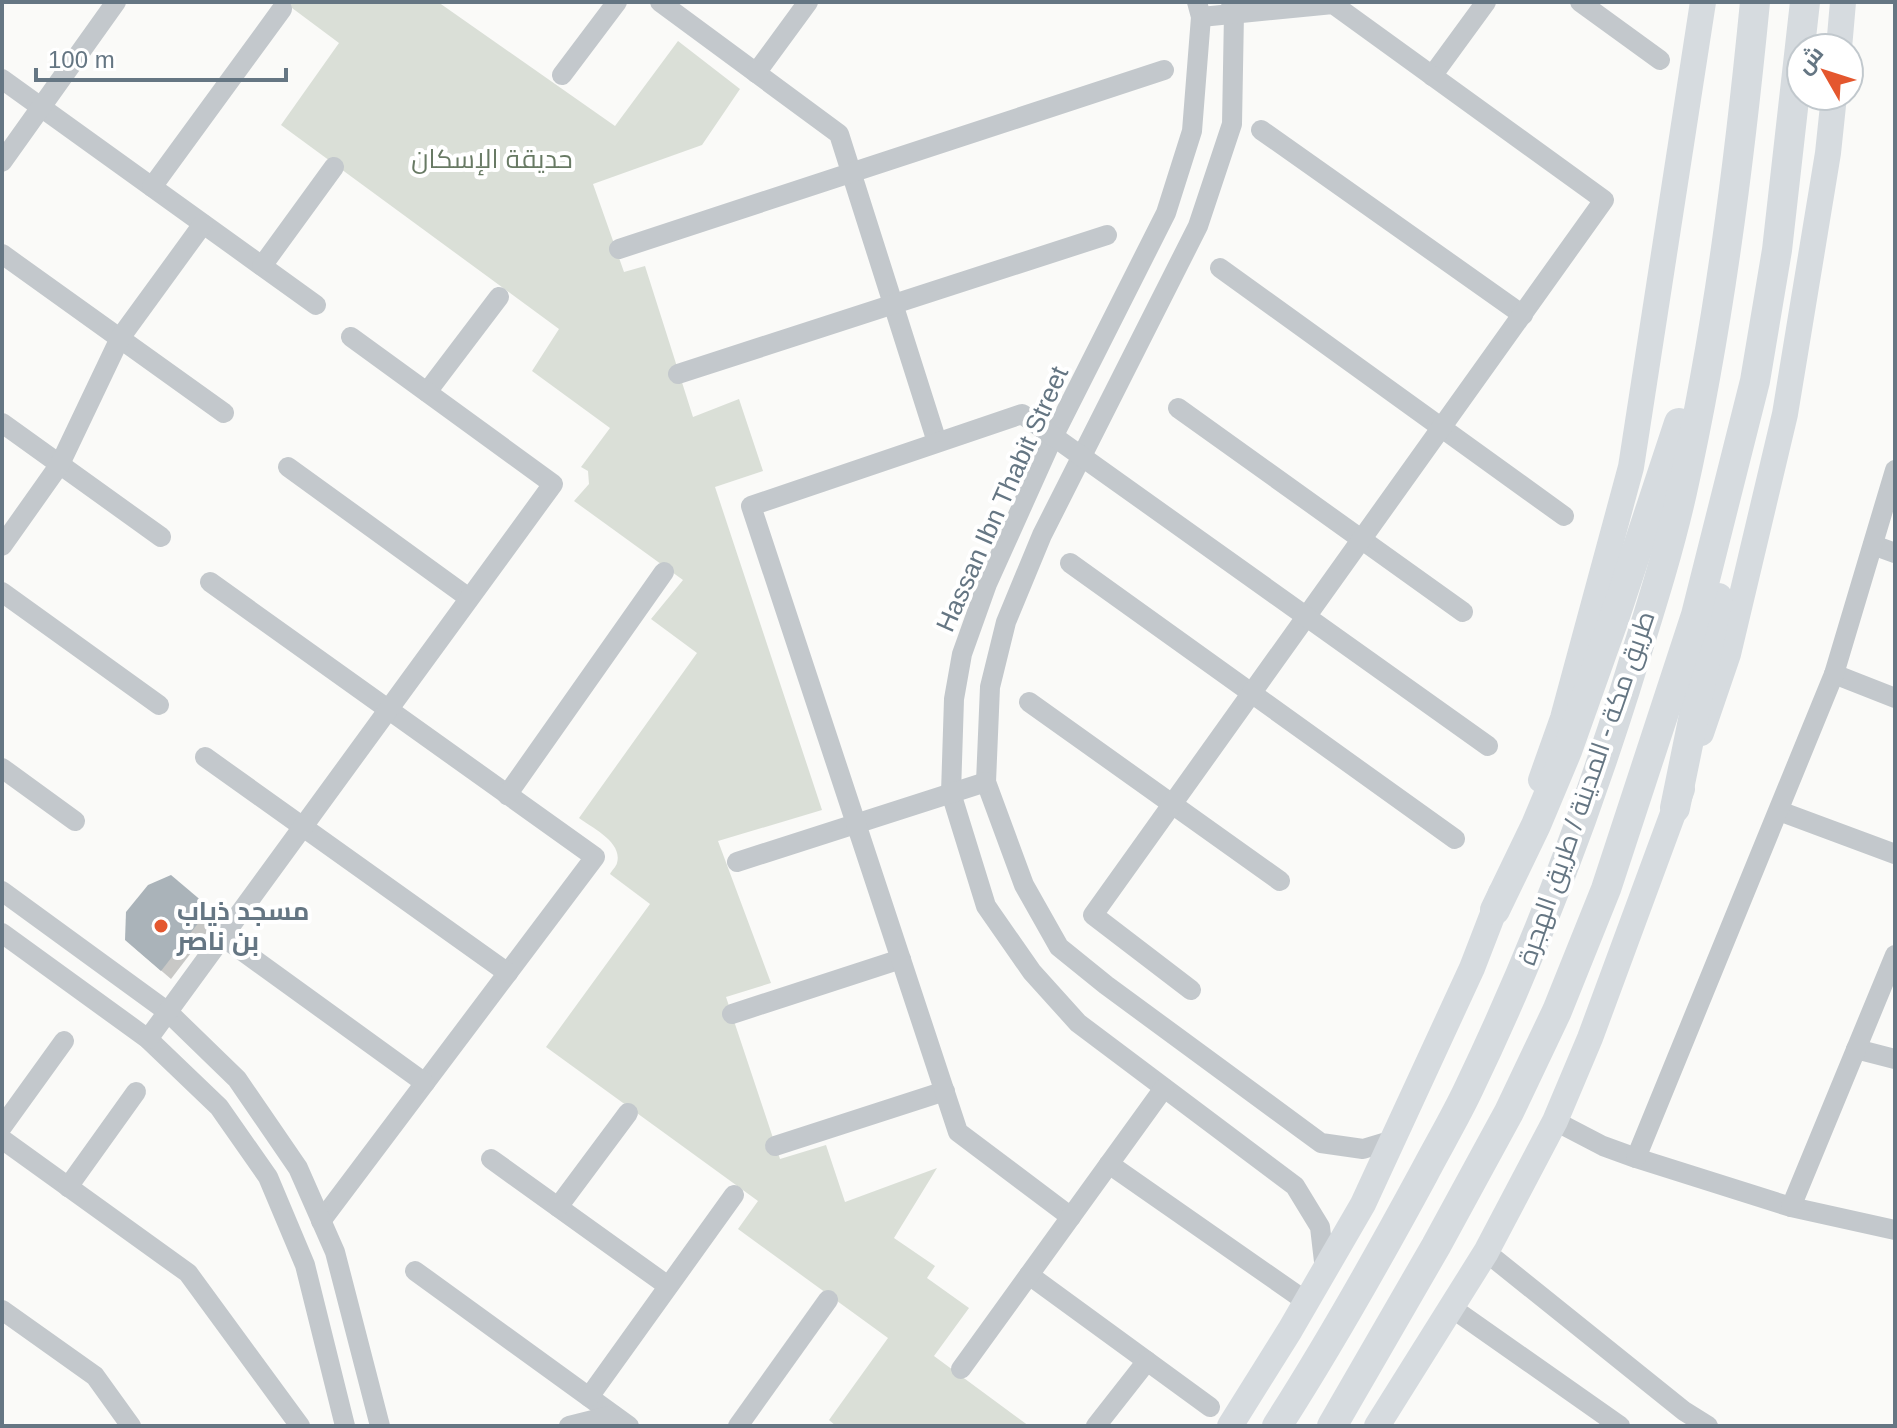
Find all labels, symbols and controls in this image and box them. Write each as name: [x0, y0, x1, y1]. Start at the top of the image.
scale bar: [36, 32, 286, 82]
north arrow: [1785, 32, 1865, 112]
text: ش: [1791, 41, 1829, 79]
text: 100 m: [48, 46, 115, 73]
park label: حديقة الإسكان: [411, 144, 573, 176]
street label: Hassan Ibn Thabit Street: [930, 361, 1074, 636]
street label: طريق مكة - المدينة / طريق الهجرة: [1511, 607, 1662, 969]
place label: مسجد ذياب بن ناصر: [176, 896, 309, 957]
marker: مسجد ذياب بن ناصر: [152, 917, 170, 935]

